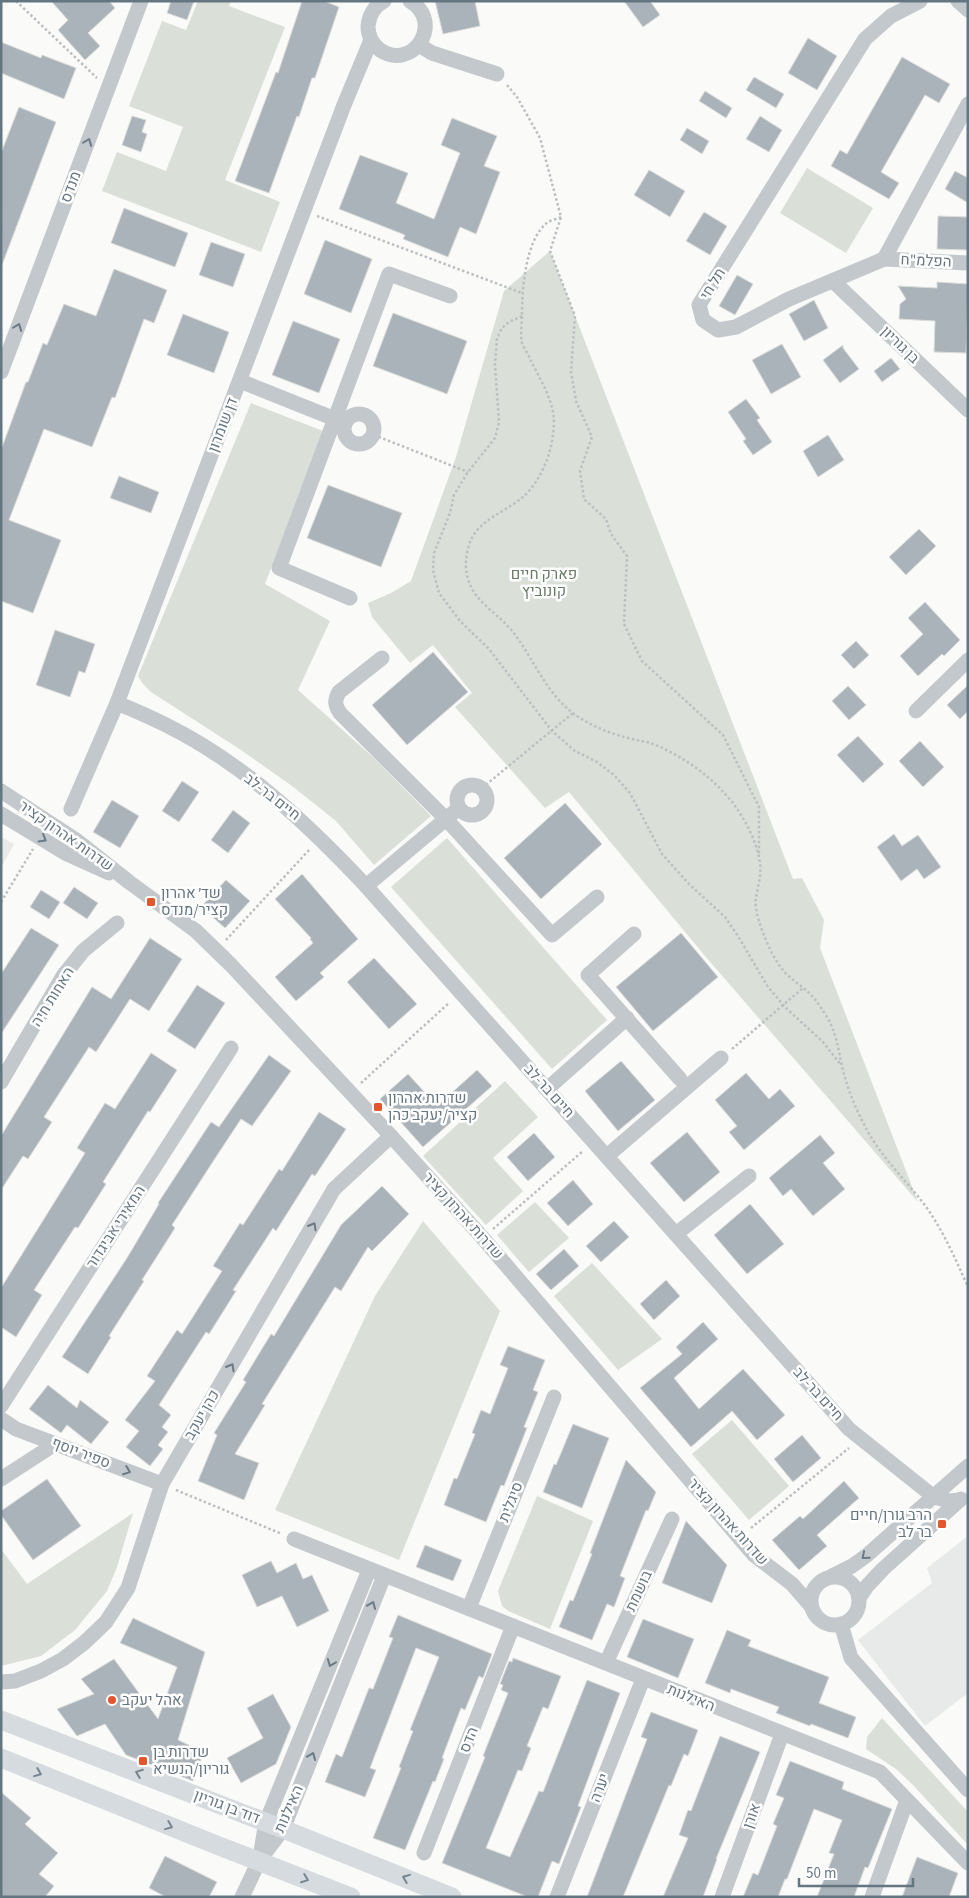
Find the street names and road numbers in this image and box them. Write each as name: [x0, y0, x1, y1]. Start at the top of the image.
street label: מנדס: [55, 168, 87, 206]
street label: הפלמ"ח: [900, 249, 952, 273]
street label: תל חי: [695, 264, 731, 304]
street label: בן גוריון: [876, 321, 924, 369]
street label: דן שומרון: [203, 394, 243, 455]
street label: חיים בר-לב: [239, 768, 305, 826]
street label: שדרות אהרון קציר: [15, 796, 117, 876]
street label: האחות חיה: [26, 963, 80, 1031]
street label: חיים בר-לב: [519, 1059, 579, 1123]
street label: שדרות אהרון קציר: [418, 1168, 508, 1264]
street label: המאירי אביגדור: [81, 1182, 151, 1272]
street label: חיים בר-לב: [788, 1362, 848, 1426]
street label: כהן יעקב: [179, 1386, 225, 1444]
street label: ספיר יוסף: [49, 1432, 113, 1474]
street label: שדרות אהרון קציר: [683, 1474, 773, 1570]
street label: סיגלית: [493, 1479, 529, 1525]
street label: בושמת: [620, 1567, 658, 1615]
street label: האילנות: [664, 1679, 718, 1717]
street label: הדס: [454, 1724, 484, 1756]
street label: יערה: [585, 1771, 615, 1805]
street label: האילנות: [269, 1782, 309, 1836]
street label: דוד בן גוריון: [191, 1785, 263, 1829]
street label: אורן: [738, 1800, 766, 1832]

